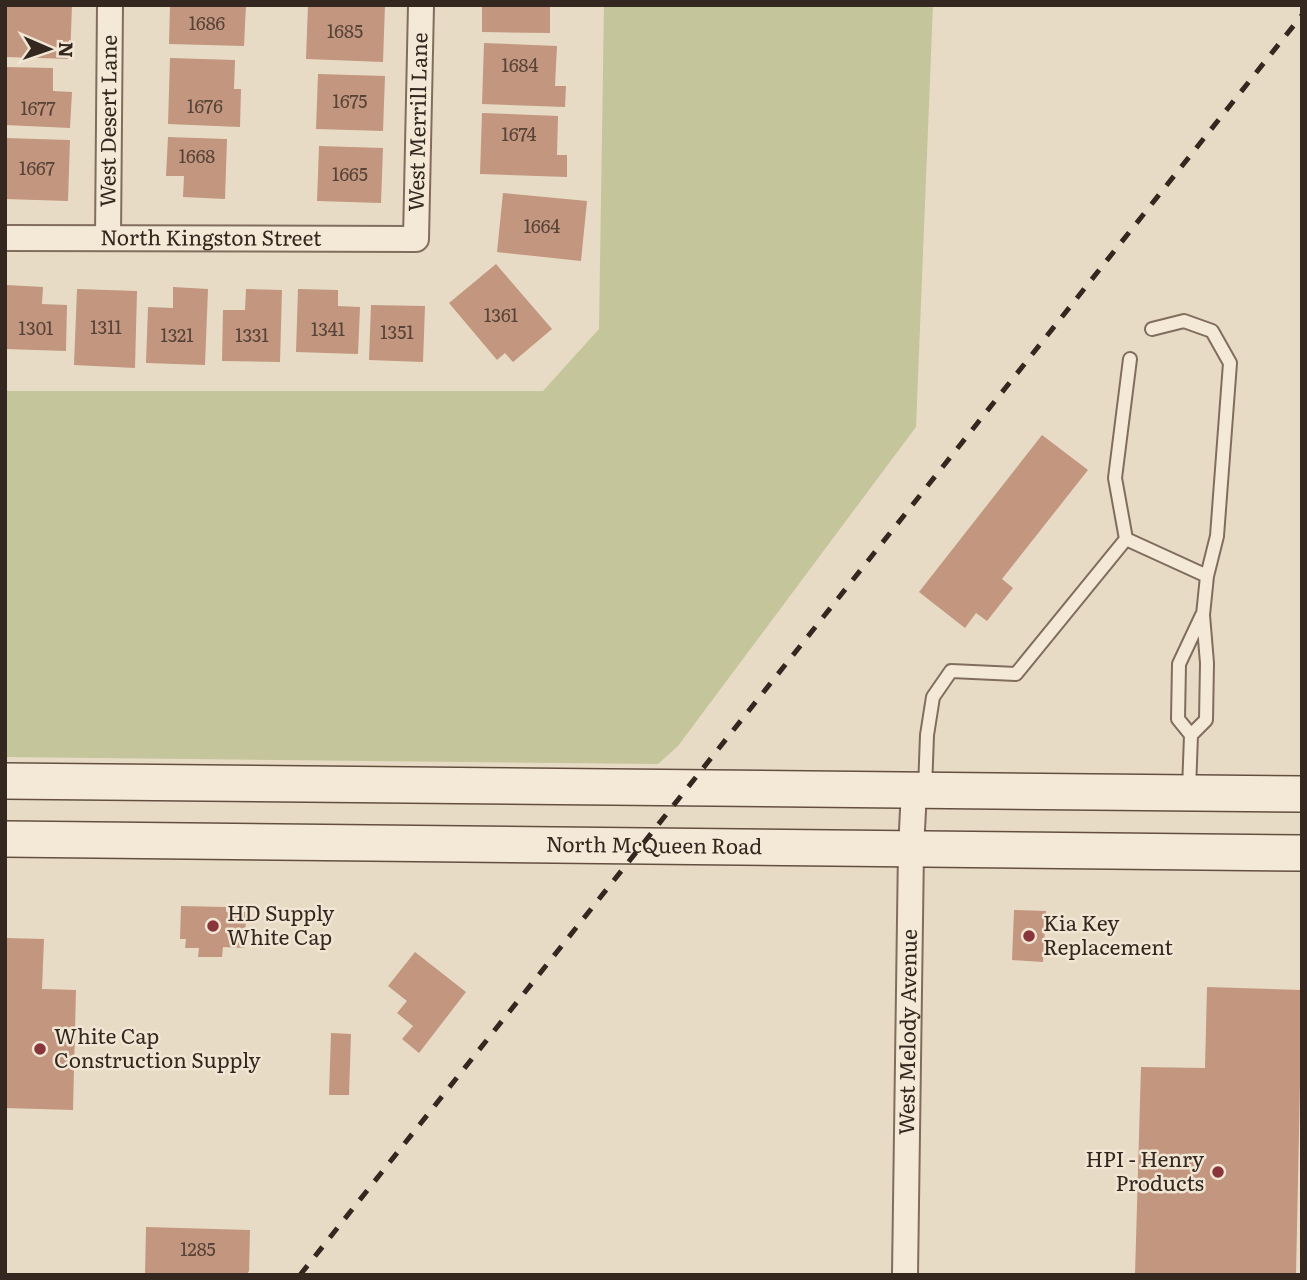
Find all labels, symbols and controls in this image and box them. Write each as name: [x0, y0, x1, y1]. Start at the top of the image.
house number: 1686: [189, 9, 226, 36]
north arrow: [14, 14, 84, 84]
house number: 1685: [327, 17, 363, 44]
street label: West Merrill Lane: [399, 32, 433, 212]
street label: West Desert Lane: [90, 35, 123, 207]
text: N: [53, 41, 81, 58]
house number: 1684: [502, 51, 538, 78]
house number: 1675: [333, 87, 367, 114]
house number: 1676: [187, 92, 223, 119]
house number: 1677: [20, 94, 56, 121]
house number: 1674: [502, 120, 536, 147]
house number: 1668: [179, 142, 215, 169]
house number: 1667: [19, 154, 55, 181]
house number: 1665: [332, 160, 368, 187]
house number: 1664: [524, 212, 560, 239]
street label: North Kingston Street: [100, 220, 322, 252]
house number: 1361: [484, 301, 518, 328]
house number: 1311: [90, 313, 122, 340]
house number: 1301: [19, 314, 53, 341]
house number: 1341: [311, 315, 345, 342]
house number: 1351: [380, 318, 414, 345]
house number: 1321: [161, 321, 194, 348]
house number: 1331: [235, 321, 269, 348]
street label: North McQueen Road: [546, 827, 762, 860]
place label: HD Supply White Cap: [227, 896, 335, 951]
place label: Kia Key Replacement: [1043, 906, 1173, 961]
marker: HD Supply White Cap: [205, 918, 221, 934]
marker: Kia Key Replacement: [1021, 928, 1037, 944]
street label: West Melody Avenue: [889, 929, 923, 1135]
place label: White Cap Construction Supply: [54, 1019, 262, 1074]
marker: White Cap Construction Supply: [32, 1041, 48, 1057]
place label: HPI - Henry Products: [1085, 1142, 1205, 1197]
marker: HPI - Henry Products: [1210, 1164, 1226, 1180]
house number: 1285: [180, 1235, 216, 1262]

